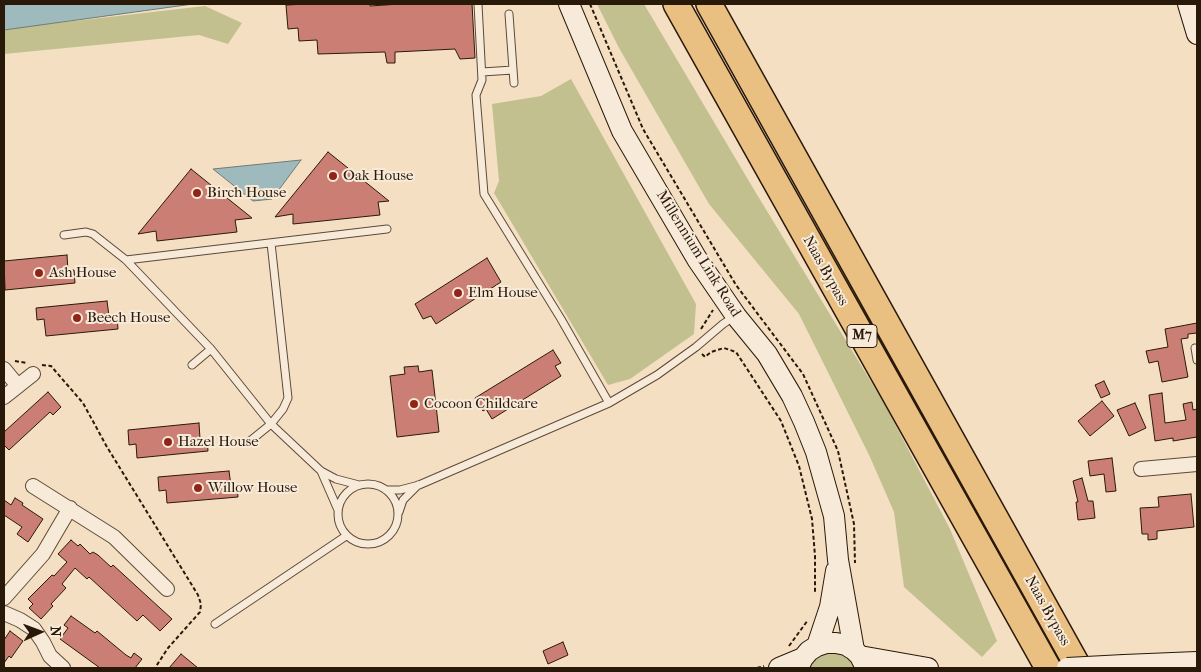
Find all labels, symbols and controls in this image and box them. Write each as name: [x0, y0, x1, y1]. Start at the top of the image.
place label: Oak House: [343, 167, 413, 185]
marker: Oak House: [327, 170, 339, 182]
place label: Birch House: [207, 184, 286, 202]
marker: Birch House: [191, 187, 203, 199]
street label: Millennium Link Road: [652, 187, 744, 321]
street label: Naas Bypass: [798, 233, 852, 309]
place label: Ash House: [49, 264, 116, 282]
marker: Ash House: [33, 267, 45, 279]
place label: Elm House: [468, 284, 538, 302]
marker: Elm House: [452, 287, 464, 299]
place label: Beech House: [87, 309, 170, 327]
marker: Beech House: [71, 312, 83, 324]
road number: M7: [847, 324, 877, 348]
place label: Cocoon Childcare: [424, 395, 538, 413]
marker: Cocoon Childcare: [408, 398, 420, 410]
place label: Hazel House: [178, 433, 259, 451]
marker: Hazel House: [162, 436, 174, 448]
place label: Willow House: [208, 479, 298, 497]
marker: Willow House: [192, 482, 204, 494]
street label: Naas Bypass: [1020, 573, 1074, 649]
north arrow: [15, 607, 65, 657]
text: N: [47, 626, 64, 637]

